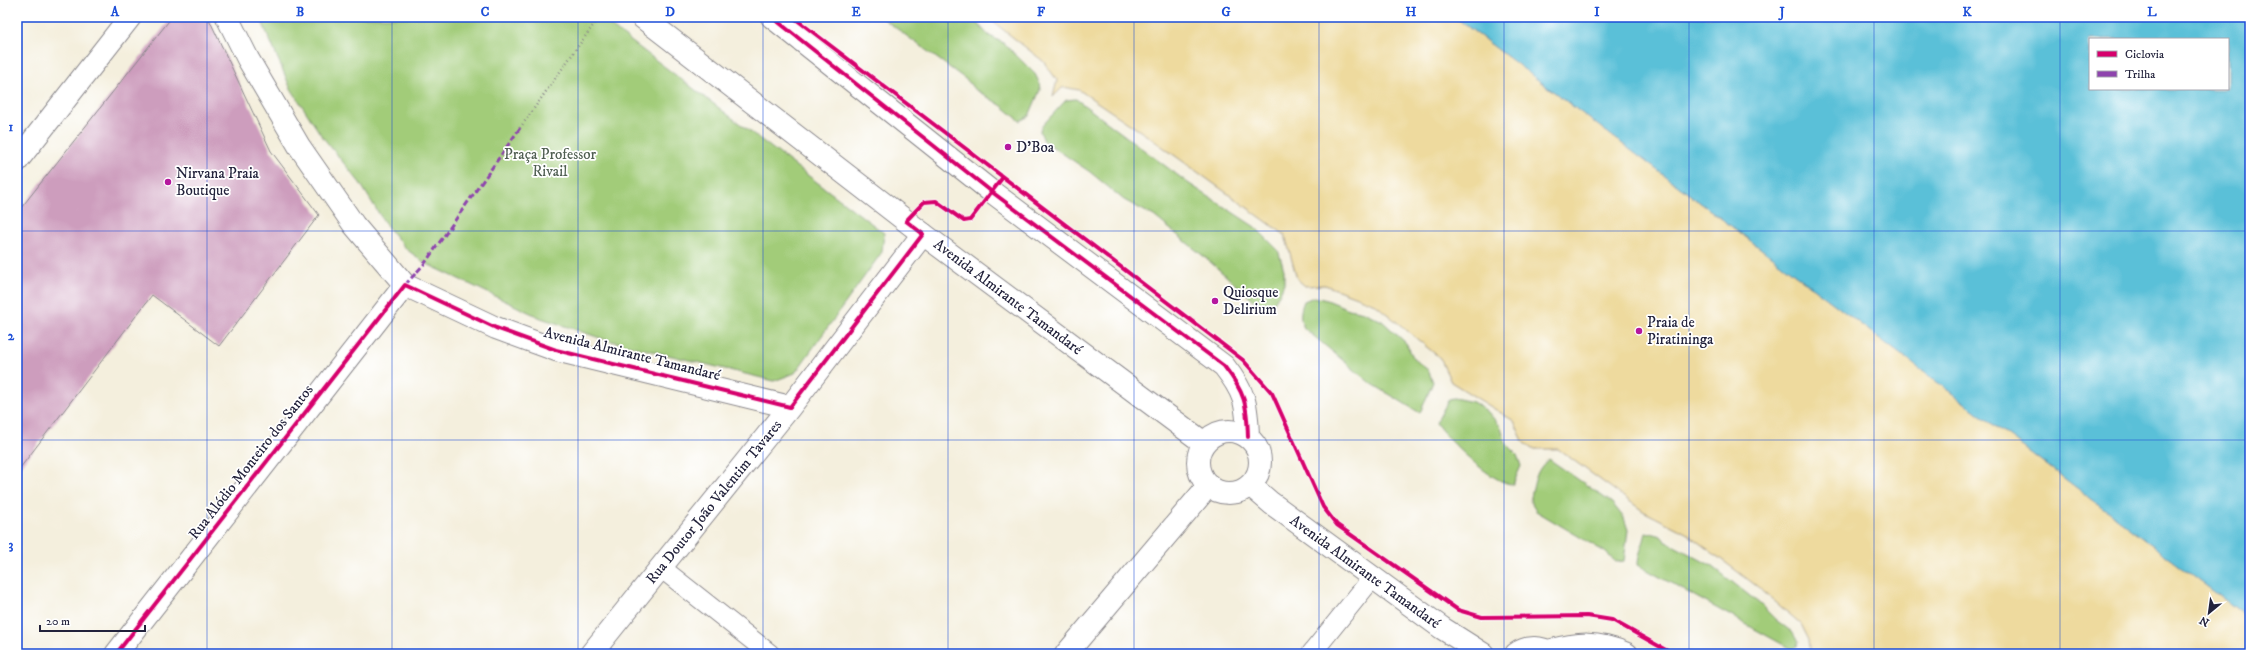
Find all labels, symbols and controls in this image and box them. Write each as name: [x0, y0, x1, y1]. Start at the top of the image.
text: A: [110, 4, 120, 20]
text: B: [296, 4, 304, 20]
text: C: [481, 4, 490, 20]
text: D: [665, 4, 675, 20]
text: E: [851, 4, 861, 20]
text: F: [1037, 4, 1046, 20]
text: G: [1221, 4, 1231, 20]
text: H: [1406, 4, 1417, 20]
text: I: [1594, 4, 1600, 20]
text: J: [1777, 4, 1785, 21]
text: K: [1962, 4, 1972, 20]
text: L: [2147, 4, 2157, 20]
legend: [2089, 38, 2229, 90]
text: Ciclovia: [2125, 47, 2165, 62]
text: Trilha: [2125, 67, 2156, 82]
text: 1: [9, 119, 14, 135]
place label: D'Boa: [1016, 138, 1055, 157]
marker: D'Boa: [1003, 142, 1013, 152]
park label: Praça Professor Rivail: [504, 145, 596, 181]
place label: Nirvana Praia Boutique: [176, 164, 260, 200]
marker: Nirvana Praia Boutique: [163, 177, 173, 187]
street label: Avenida Almirante Tamandaré: [930, 235, 1087, 360]
place label: Quiosque Delirium: [1223, 283, 1278, 319]
marker: Quiosque Delirium: [1210, 296, 1220, 306]
place label: Praia de Piratininga: [1647, 313, 1714, 349]
street label: Avenida Almirante Tamandaré: [542, 323, 723, 385]
marker: Praia de Piratininga: [1634, 326, 1644, 336]
text: 2: [8, 328, 15, 344]
street label: Rua Alódio Monteiro dos Santos: [185, 381, 317, 543]
street label: Rua Doutor João Valentim Tavares: [642, 416, 786, 588]
street label: Avenida Almirante Tamandaré: [1286, 511, 1445, 633]
text: 3: [9, 537, 14, 553]
north arrow: [2189, 593, 2229, 633]
scale bar: [40, 607, 145, 633]
text: N: [2197, 613, 2212, 629]
text: 20 m: [46, 614, 70, 629]

